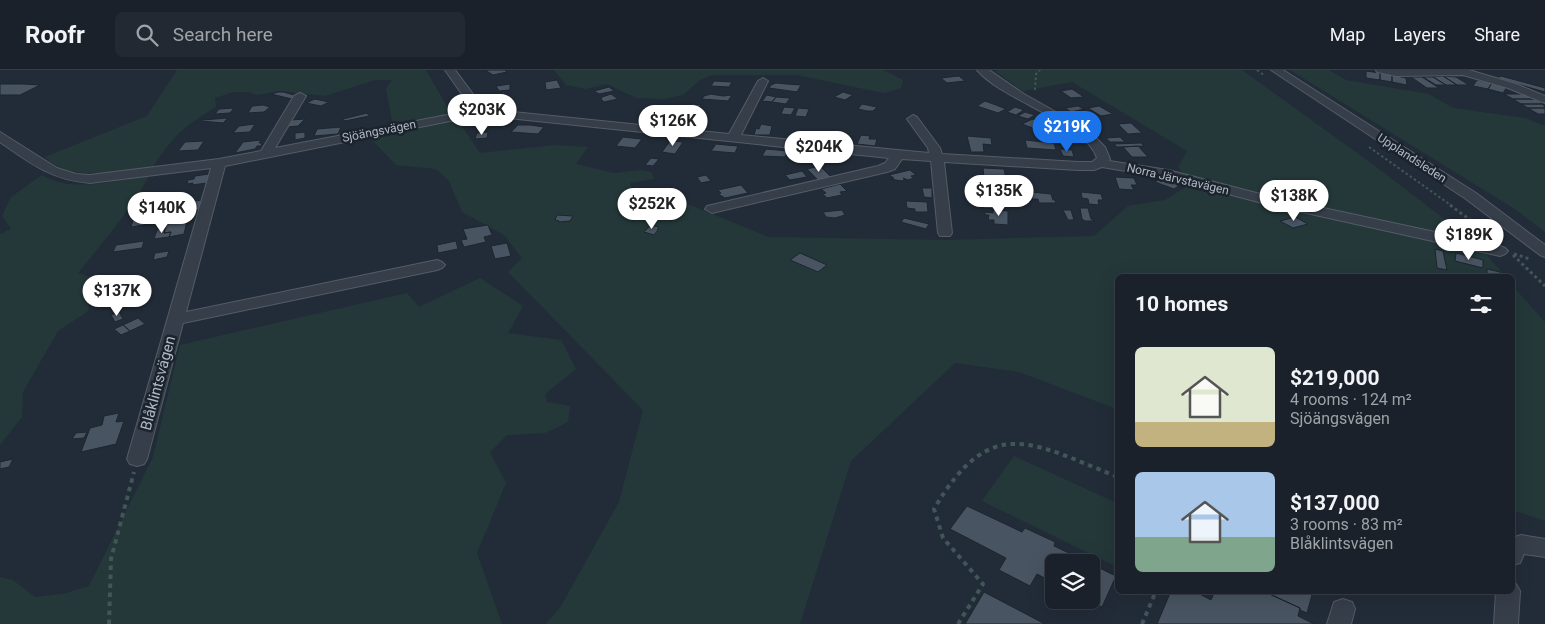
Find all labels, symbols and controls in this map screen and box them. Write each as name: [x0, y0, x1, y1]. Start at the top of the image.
search box: [115, 12, 465, 57]
text: Roofr: [25, 21, 85, 49]
icon: search: [133, 21, 161, 49]
text: Search here: [173, 23, 273, 46]
text: Map: [1330, 24, 1365, 45]
text: Layers: [1393, 24, 1446, 45]
text: Share: [1474, 24, 1520, 45]
pin: $203K: [447, 93, 517, 136]
text: $203K: [459, 100, 505, 119]
pin: $126K: [638, 104, 708, 147]
text: $126K: [650, 111, 696, 130]
pin: $219K: [1032, 111, 1102, 153]
street label: Sjöängsvägen: [341, 117, 417, 145]
text: $219K: [1044, 117, 1090, 136]
pin: $204K: [784, 131, 854, 173]
street label: Upplandsleden: [1375, 131, 1449, 185]
text: $204K: [796, 137, 842, 156]
street label: Norra Järvstavägen: [1126, 160, 1230, 198]
pin: $135K: [964, 174, 1034, 217]
pin: $138K: [1259, 180, 1329, 222]
text: $135K: [976, 181, 1022, 200]
text: $138K: [1271, 186, 1317, 205]
pin: $252K: [617, 188, 687, 230]
pin: $140K: [127, 191, 197, 234]
text: $252K: [629, 194, 675, 213]
text: $140K: [139, 198, 185, 217]
pin: $189K: [1434, 218, 1504, 261]
text: $189K: [1446, 225, 1492, 244]
pin: $137K: [82, 274, 152, 317]
text: $137K: [94, 281, 140, 300]
icon: filters: [1467, 290, 1495, 318]
text: 10 homes: [1135, 292, 1228, 316]
street label: Blåklintsvägen: [137, 334, 179, 432]
text: $219,000: [1290, 366, 1380, 390]
icon: home: [1175, 367, 1235, 427]
text: 4 rooms · 124 m²: [1290, 390, 1412, 409]
text: Sjöängsvägen: [1290, 409, 1390, 428]
text: $137,000: [1290, 491, 1380, 515]
icon: home: [1175, 492, 1235, 552]
text: 3 rooms · 83 m²: [1290, 515, 1403, 534]
text: Blåklintsvägen: [1290, 534, 1393, 553]
map controls: [1045, 554, 1100, 609]
button: layers: [1045, 554, 1100, 609]

